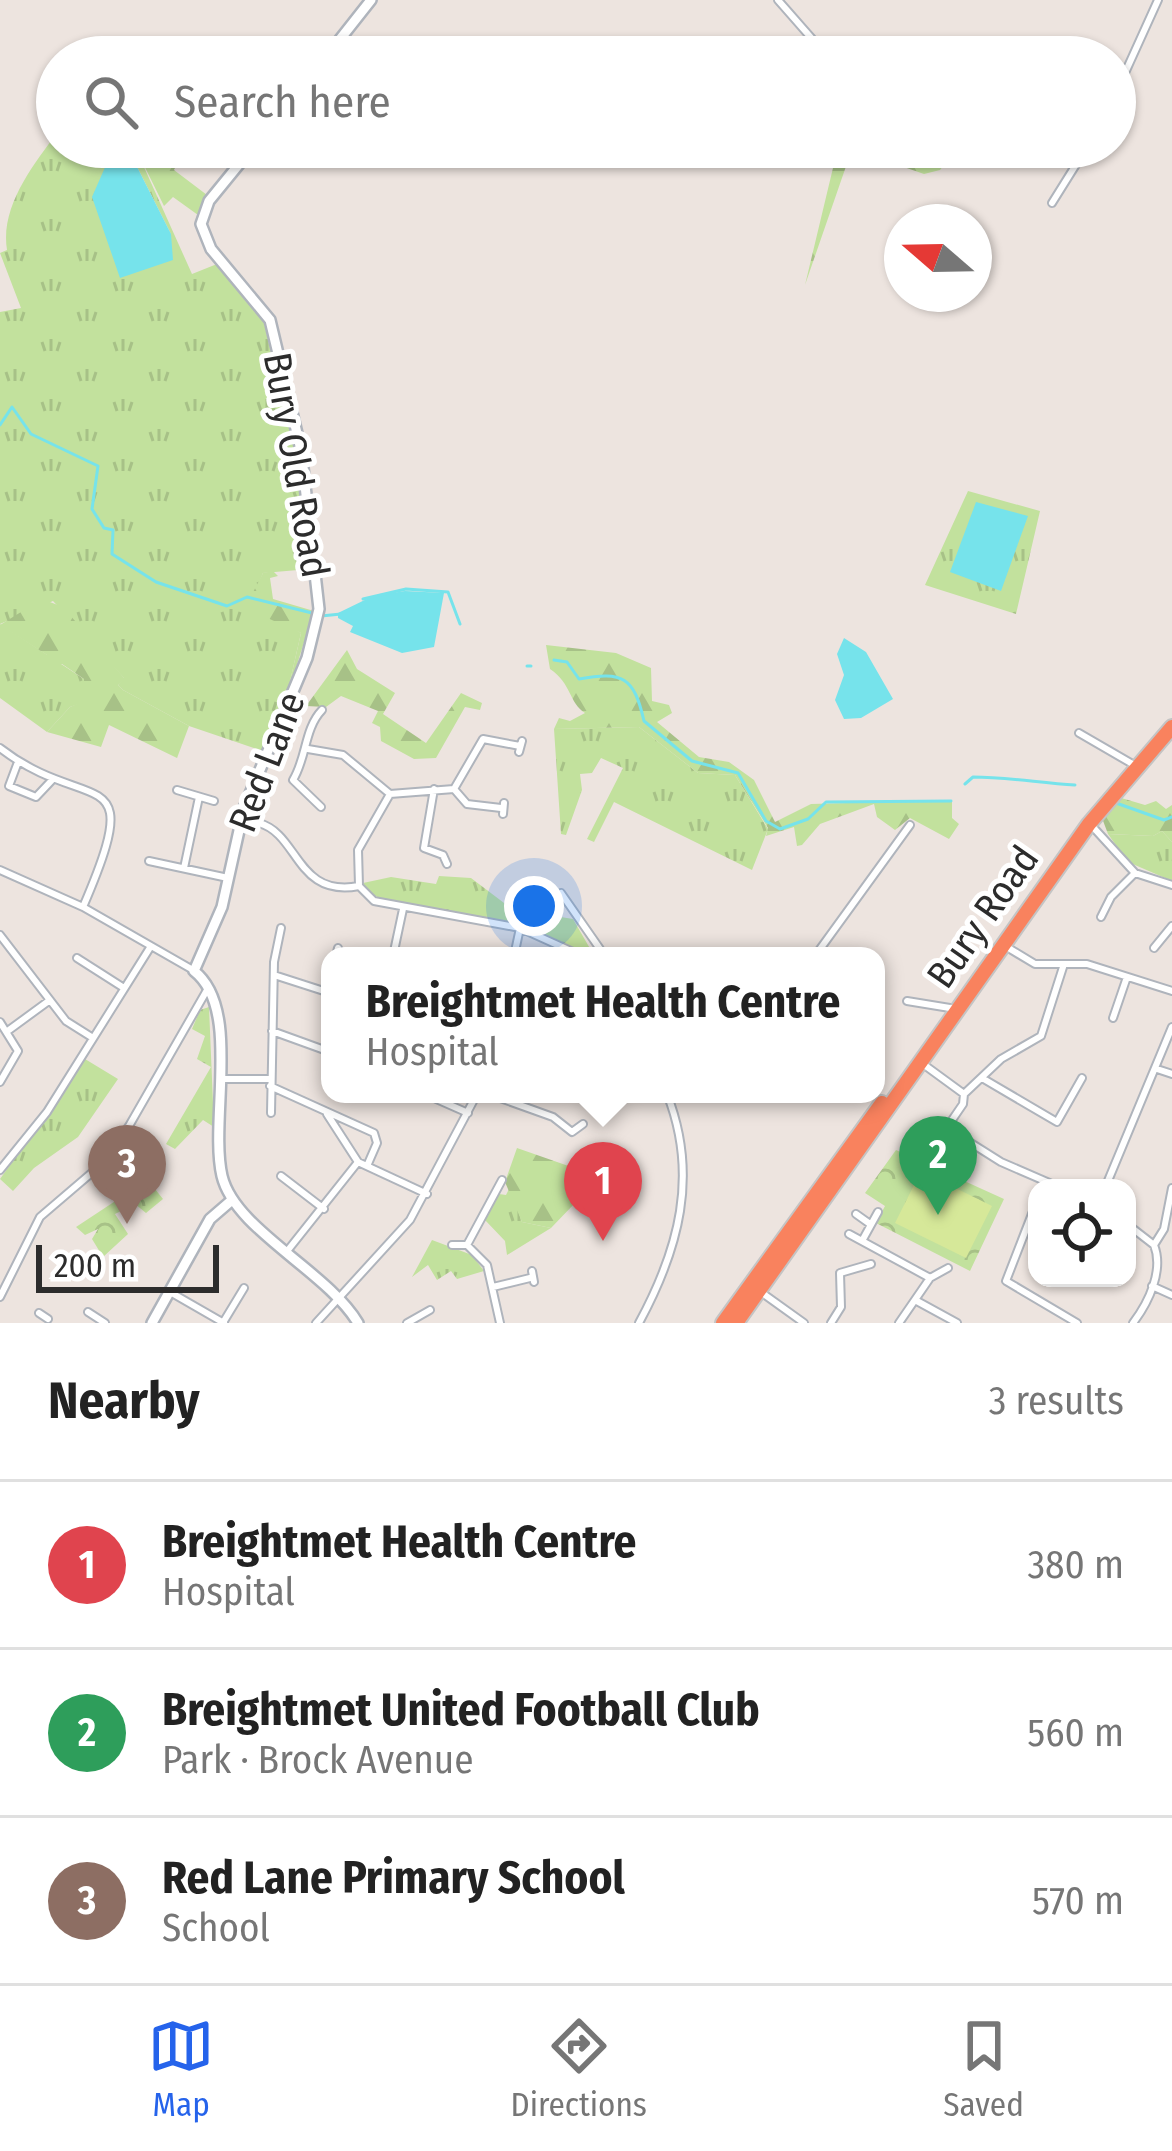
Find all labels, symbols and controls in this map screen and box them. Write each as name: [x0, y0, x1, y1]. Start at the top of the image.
search box: [36, 36, 1136, 168]
icon: search: [78, 69, 144, 135]
text: Search here: [174, 75, 391, 129]
north arrow: [884, 204, 992, 312]
street label: Bury Old Road: [254, 349, 338, 581]
street label: Red Lane: [219, 686, 315, 838]
street label: Bury Road: [917, 837, 1049, 997]
your location: [504, 876, 564, 936]
popup: [321, 947, 885, 1103]
text: Breightmet Health Centre: [366, 975, 840, 1029]
text: Hospital: [366, 1029, 499, 1075]
pin: 2: [899, 1116, 977, 1215]
pin: 3: [88, 1125, 166, 1224]
pin: 1: [564, 1142, 642, 1241]
map controls: [1028, 1179, 1136, 1287]
button: locate: [1028, 1179, 1136, 1287]
scale bar: [36, 1239, 219, 1292]
text: 200 m: [54, 1246, 136, 1286]
text: Nearby: [48, 1370, 200, 1432]
text: 3 results: [989, 1378, 1124, 1424]
text: Breightmet Health Centre: [162, 1515, 636, 1569]
text: 1: [79, 1542, 95, 1588]
text: 380 m: [1027, 1542, 1124, 1588]
text: Hospital: [162, 1569, 295, 1615]
text: Breightmet United Football Club: [162, 1683, 760, 1737]
text: 2: [78, 1710, 96, 1756]
text: 560 m: [1027, 1710, 1124, 1756]
text: Park · Brock Avenue: [162, 1737, 473, 1783]
text: Red Lane Primary School: [162, 1851, 625, 1905]
text: 3: [78, 1878, 96, 1924]
text: 570 m: [1032, 1878, 1124, 1924]
text: School: [162, 1905, 270, 1951]
tab: Map: [148, 2013, 214, 2125]
tab: Directions: [510, 2013, 647, 2125]
tab: Saved: [943, 2013, 1024, 2125]

